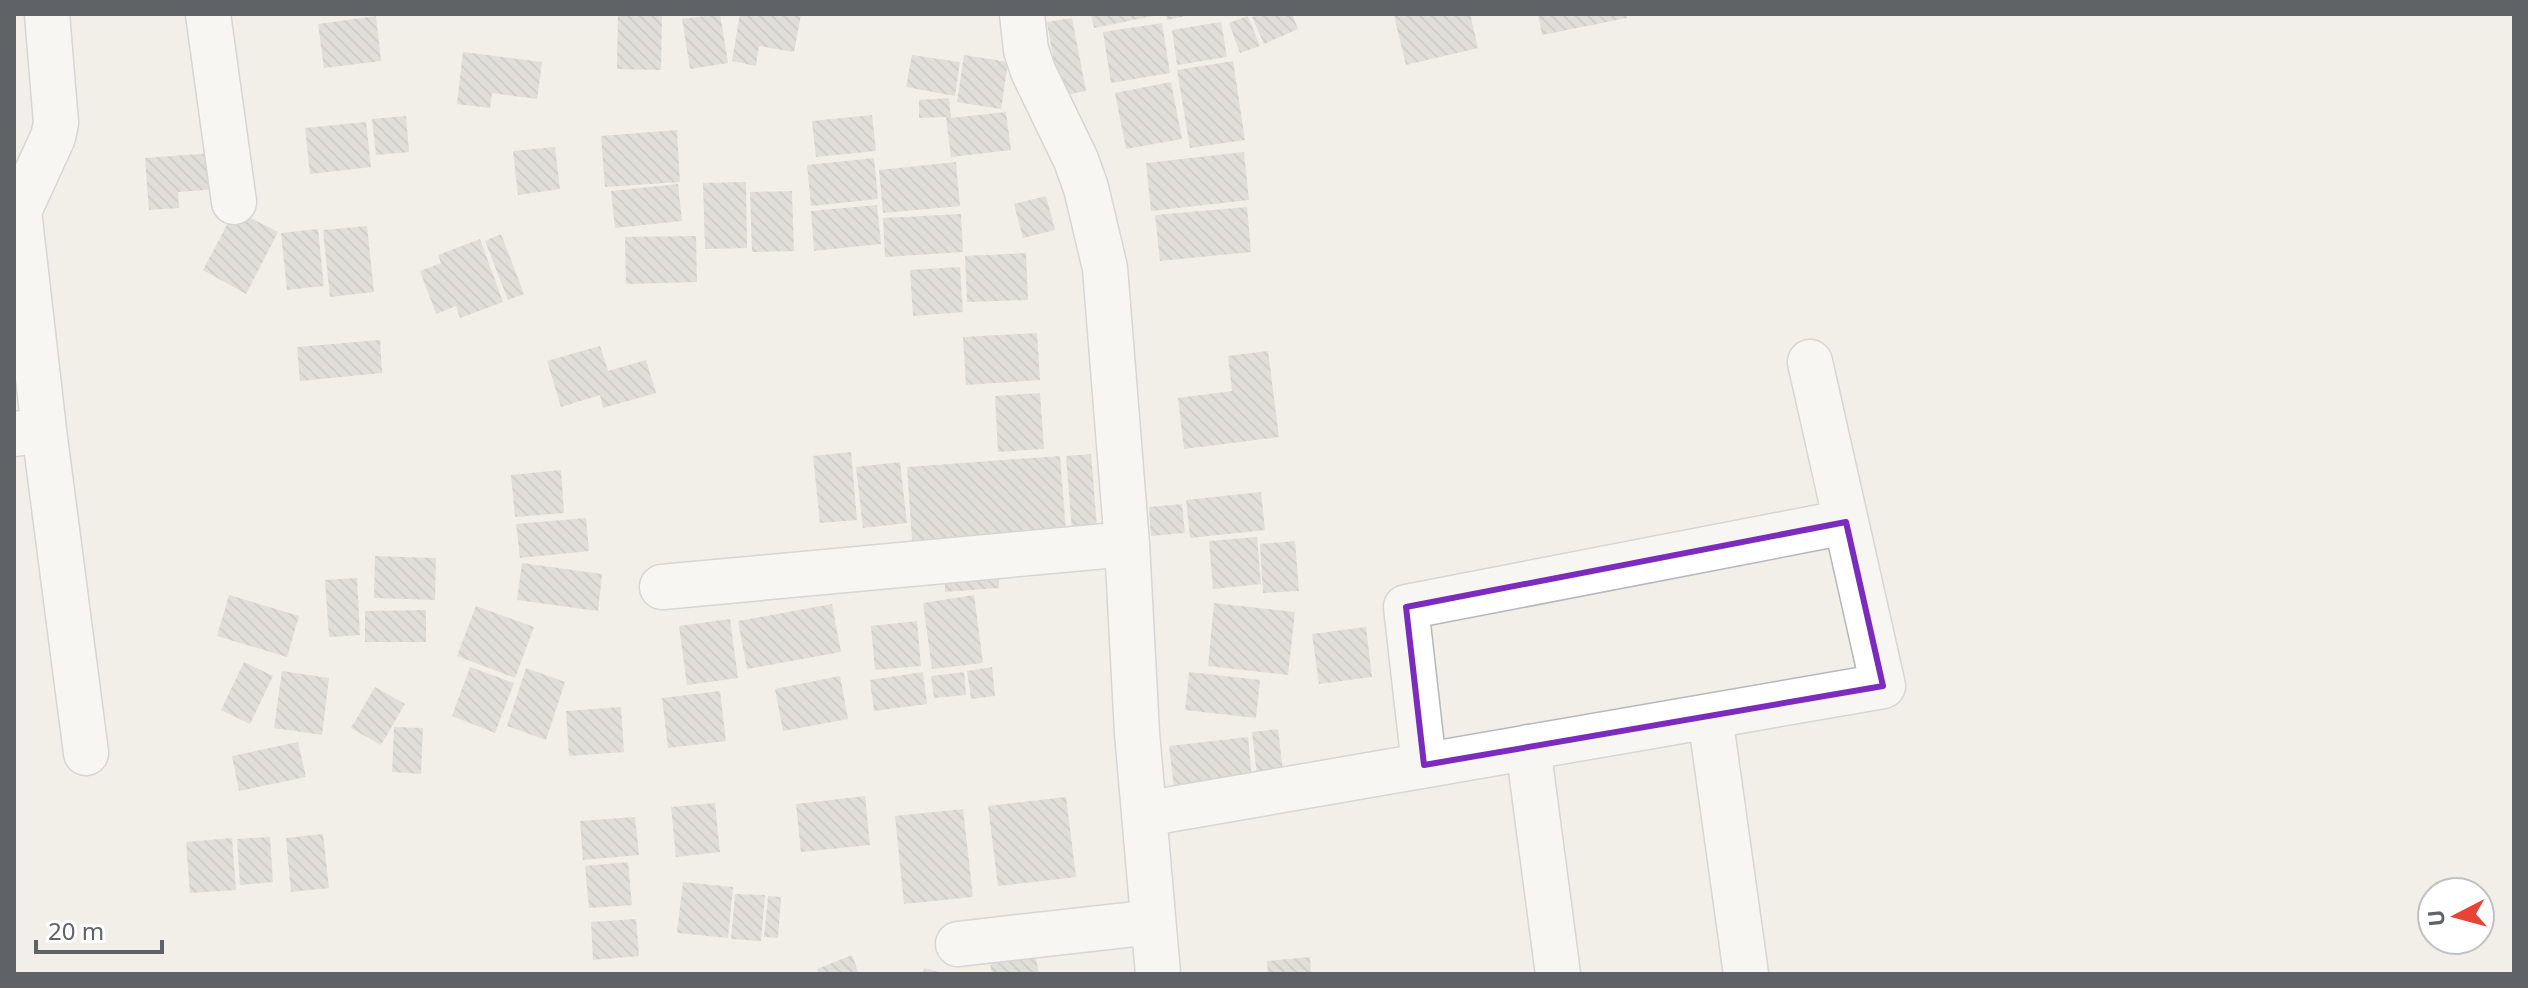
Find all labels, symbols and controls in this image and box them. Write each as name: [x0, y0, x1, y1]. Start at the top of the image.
north arrow: [2416, 876, 2496, 956]
scale bar: [36, 904, 162, 954]
text: U: [2419, 908, 2451, 928]
text: 20 m: [48, 914, 104, 947]

